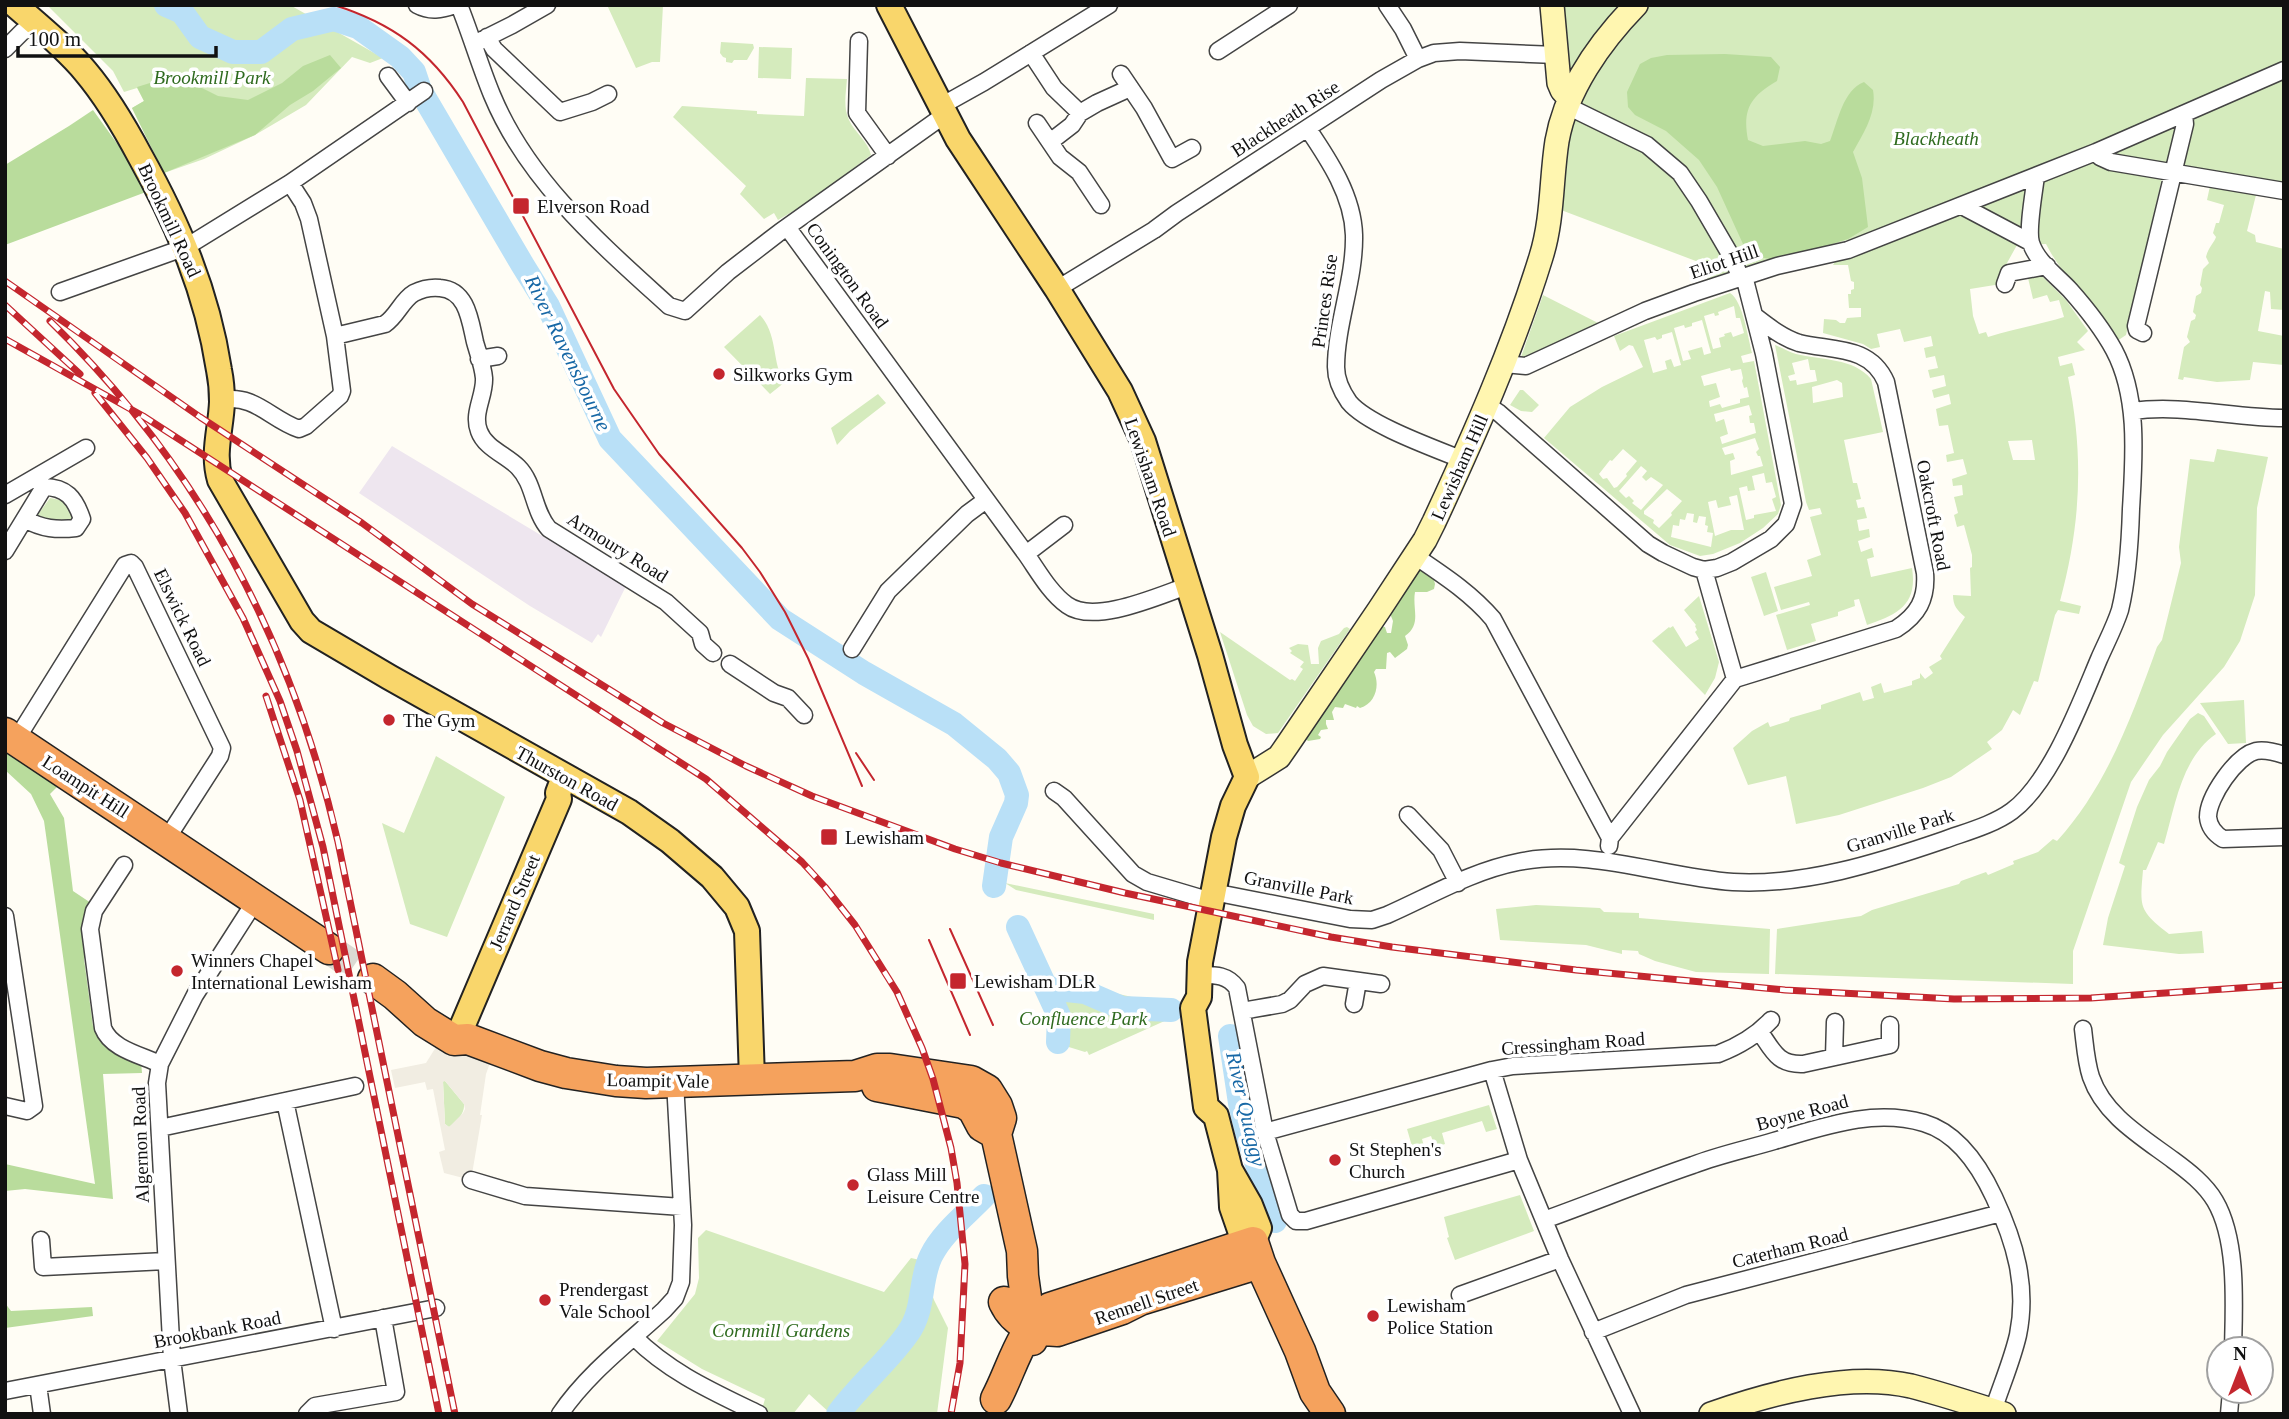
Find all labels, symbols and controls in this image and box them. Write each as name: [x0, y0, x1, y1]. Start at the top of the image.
scale bar: [18, 14, 215, 58]
text: 100 m: [28, 27, 81, 51]
park label: Brookmill Park: [154, 67, 271, 88]
street label: Blackheath Rise: [1228, 76, 1343, 161]
park label: Blackheath: [1893, 128, 1979, 149]
street label: Brookmill Road: [134, 160, 205, 281]
marker: Elverson Road: [511, 196, 531, 216]
place label: Elverson Road: [537, 196, 650, 217]
street label: Conington Road: [802, 219, 893, 332]
street label: Eliot Hill: [1687, 240, 1761, 283]
street label: Princes Rise: [1308, 253, 1341, 349]
water label: River Ravensbourne: [519, 270, 616, 435]
place label: Silkworks Gym: [733, 364, 853, 385]
marker: Silkworks Gym: [711, 366, 727, 382]
street label: Lewisham Hill: [1427, 411, 1492, 523]
street label: Lewisham Road: [1120, 415, 1181, 540]
street label: Oakcroft Road: [1912, 458, 1955, 573]
street label: Armoury Road: [564, 508, 672, 587]
street label: Elswick Road: [150, 565, 215, 670]
place label: The Gym: [403, 710, 476, 731]
marker: The Gym: [381, 712, 397, 728]
street label: Thurston Road: [512, 742, 622, 815]
street label: Loampit Hill: [39, 751, 133, 822]
street label: Granville Park: [1844, 804, 1957, 857]
marker: Lewisham: [819, 827, 839, 847]
place label: Lewisham: [845, 827, 924, 848]
street label: Jerrard Street: [485, 851, 544, 953]
street label: Granville Park: [1242, 867, 1356, 909]
place label: Winners Chapel International Lewisham: [191, 950, 372, 993]
marker: Winners Chapel International Lewisham: [169, 963, 185, 979]
marker: Lewisham DLR: [948, 971, 968, 991]
place label: Lewisham DLR: [974, 971, 1096, 992]
park label: Confluence Park: [1019, 1008, 1148, 1029]
street label: Cressingham Road: [1500, 1028, 1646, 1059]
water label: River Quaggy: [1221, 1048, 1271, 1169]
street label: Loampit Vale: [607, 1069, 709, 1092]
street label: Algernon Road: [128, 1086, 153, 1204]
street label: Boyne Road: [1754, 1090, 1851, 1135]
place label: St Stephen's Church: [1349, 1139, 1442, 1182]
marker: St Stephen's Church: [1327, 1152, 1343, 1168]
place label: Glass Mill Leisure Centre: [867, 1164, 979, 1207]
marker: Glass Mill Leisure Centre: [845, 1177, 861, 1193]
street label: Caterham Road: [1730, 1223, 1851, 1272]
street label: Rennell Street: [1092, 1274, 1201, 1329]
place label: Prendergast Vale School: [559, 1279, 650, 1322]
marker: Prendergast Vale School: [537, 1292, 553, 1308]
place label: Lewisham Police Station: [1387, 1295, 1494, 1338]
street label: Brookbank Road: [152, 1307, 283, 1352]
marker: Lewisham Police Station: [1365, 1308, 1381, 1324]
park label: Cornmill Gardens: [712, 1320, 850, 1341]
north arrow: [2205, 1335, 2275, 1405]
text: N: [2233, 1343, 2247, 1364]

